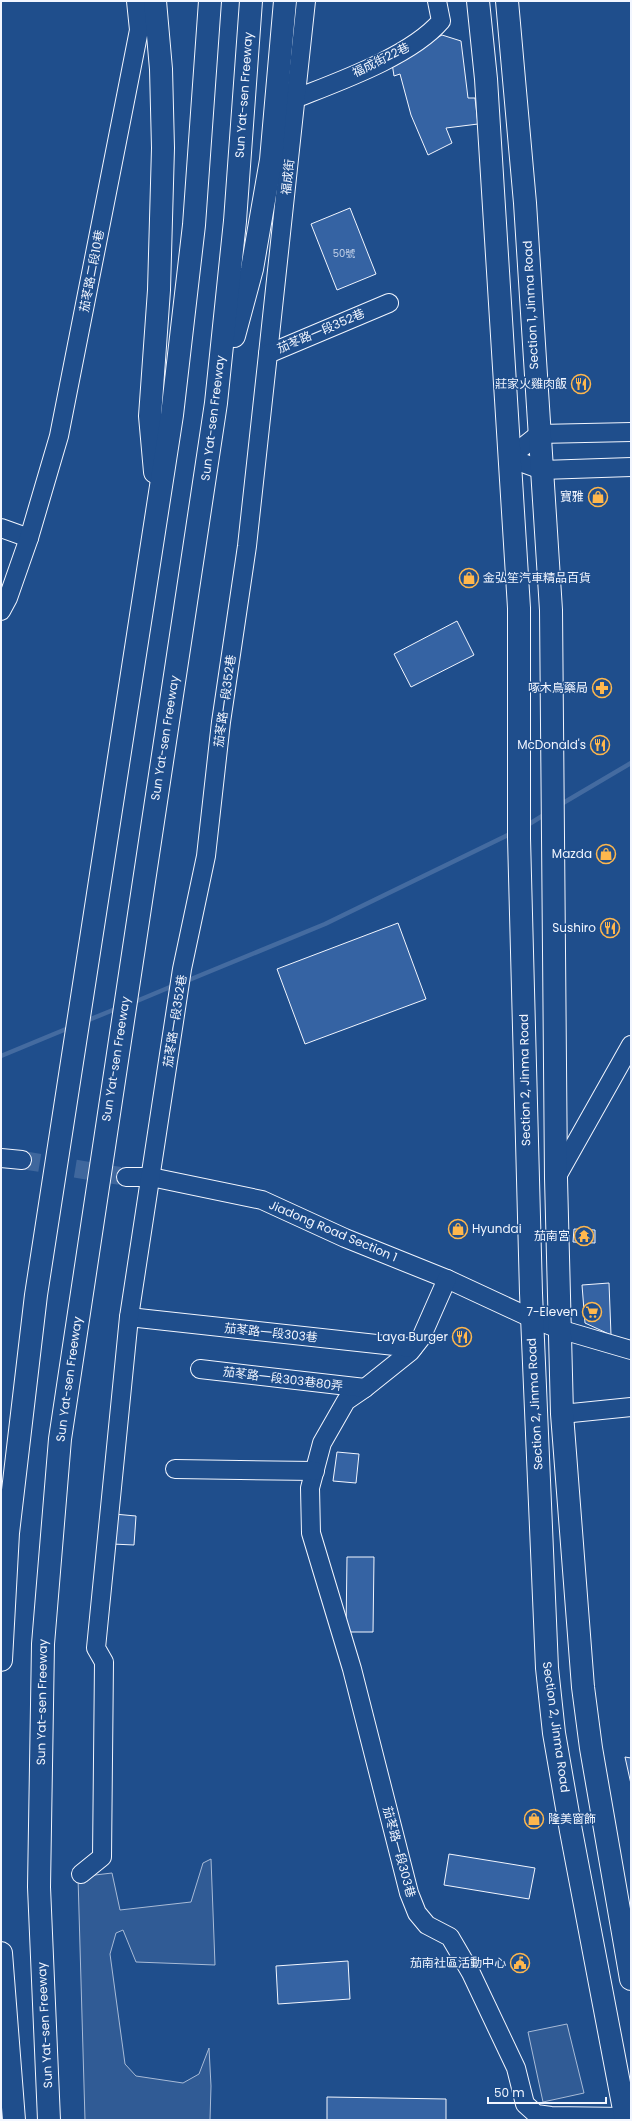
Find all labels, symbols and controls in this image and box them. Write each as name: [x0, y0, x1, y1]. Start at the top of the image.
street label: Sun Yat-sen Freeway: [231, 31, 256, 159]
street label: 福成街22巷: [349, 38, 412, 81]
street label: 福成街: [277, 158, 298, 196]
street label: 茄苳路二段10巷: [75, 228, 108, 313]
street label: Section 1, Jinma Road: [519, 240, 542, 370]
house number: 50號: [333, 246, 355, 261]
street label: 茄苳路一段352巷: [274, 304, 367, 357]
street label: Sun Yat-sen Freeway: [196, 354, 229, 482]
restaurant icon: 莊家火雞肉飯: [570, 373, 592, 395]
place label: 莊家火雞肉飯: [495, 375, 567, 392]
shop icon: 寶雅: [587, 486, 609, 508]
place label: 寶雅: [560, 488, 584, 505]
shop icon: 金弘笙汽車精品百貨: [458, 567, 480, 589]
place label: 金弘笙汽車精品百貨: [483, 569, 591, 586]
street label: 茄苳路一段352巷: [210, 653, 239, 748]
street label: Sun Yat-sen Freeway: [146, 674, 183, 802]
pharmacy icon: 啄木鳥藥局: [591, 677, 613, 699]
place label: 啄木鳥藥局: [528, 679, 588, 696]
restaurant icon: McDonald's: [589, 734, 611, 756]
place label: McDonald's: [517, 736, 586, 753]
shop icon: Mazda: [595, 843, 617, 865]
place label: Mazda: [552, 845, 592, 862]
restaurant icon: Sushiro: [599, 917, 621, 939]
place label: Sushiro: [552, 919, 596, 936]
street label: 茄苳路一段352巷: [159, 973, 190, 1068]
street label: Sun Yat-sen Freeway: [97, 995, 134, 1123]
street label: Section 2, Jinma Road: [515, 1014, 534, 1146]
street label: Jiadong Road Section 1: [266, 1196, 400, 1265]
shop icon: Hyundai: [447, 1218, 469, 1240]
place label: Hyundai: [472, 1220, 522, 1237]
temple icon: 茄南宮: [573, 1225, 595, 1247]
place label: 茄南宮: [534, 1227, 570, 1244]
supermarket icon: 7-Eleven: [581, 1301, 603, 1323]
place label: 7-Eleven: [526, 1303, 578, 1320]
street label: Sun Yat-sen Freeway: [51, 1315, 86, 1443]
street label: 茄苳路一段303巷: [224, 1319, 319, 1346]
restaurant icon: Laya Burger: [451, 1326, 473, 1348]
place label: Laya Burger: [377, 1328, 449, 1345]
street label: Section 2, Jinma Road: [523, 1338, 546, 1470]
street label: 茄苳路一段303巷80弄: [222, 1363, 344, 1394]
street label: Sun Yat-sen Freeway: [32, 1638, 51, 1765]
street label: Section 2, Jinma Road: [539, 1660, 574, 1793]
street label: 茄苳路一段303巷: [379, 1804, 420, 1899]
shop icon: 隆美窗飾: [523, 1808, 545, 1830]
place label: 隆美窗飾: [548, 1810, 596, 1827]
public building icon: 茄南社區活動中心: [509, 1952, 531, 1974]
place label: 茄南社區活動中心: [410, 1954, 506, 1971]
street label: Sun Yat-sen Freeway: [33, 1961, 56, 2089]
scale bar: [488, 2079, 606, 2105]
text: 50 m: [494, 2084, 525, 2101]

